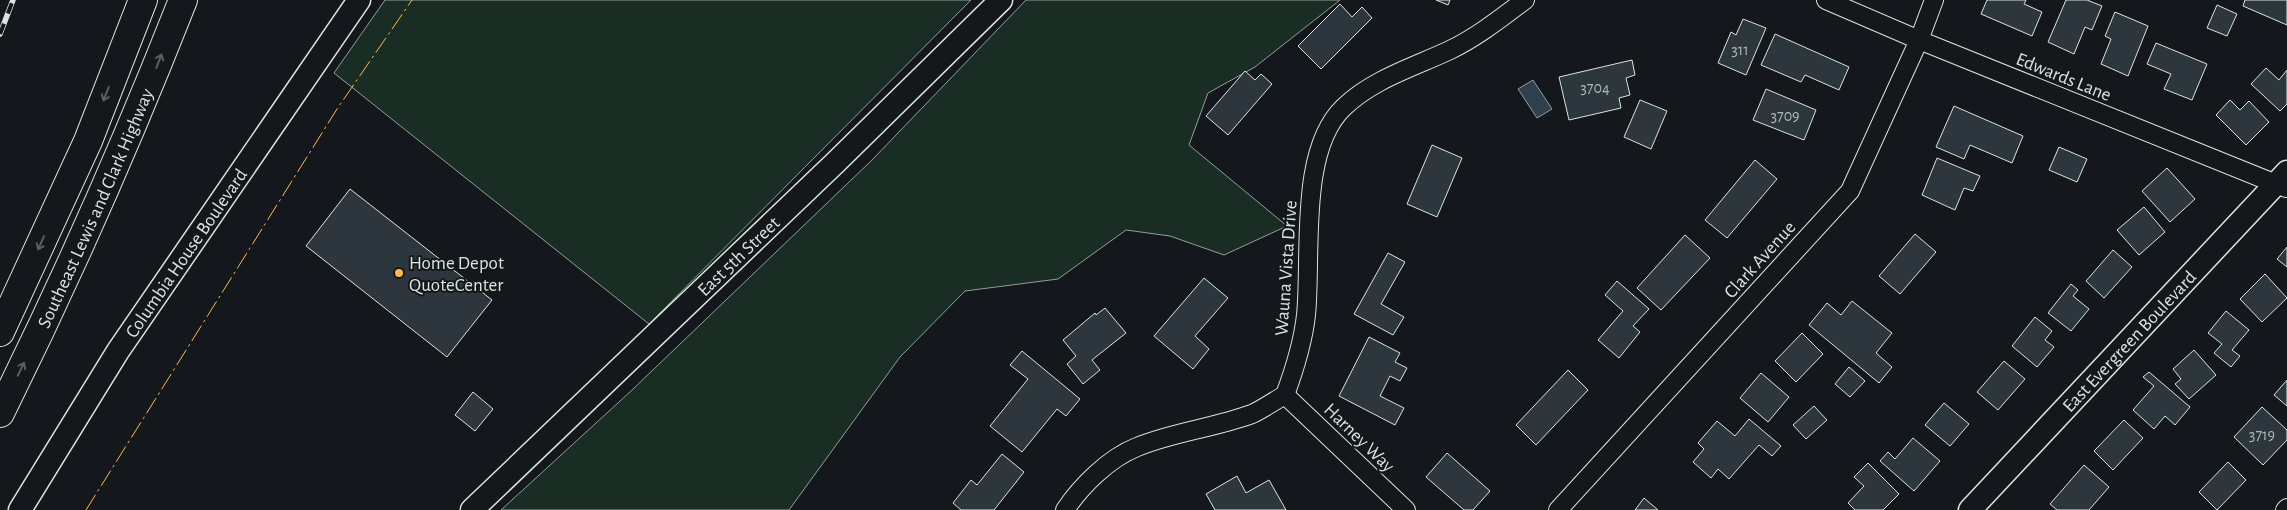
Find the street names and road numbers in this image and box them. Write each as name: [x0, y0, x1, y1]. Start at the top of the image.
street label: Edwards Lane: [2013, 50, 2114, 105]
street label: Southeast Lewis and Clark Highway: [35, 86, 157, 331]
street label: Columbia House Boulevard: [122, 166, 251, 341]
street label: Wauna Vista Drive: [1272, 200, 1301, 336]
street label: East 5th Street: [694, 213, 784, 300]
street label: Clark Avenue: [1721, 218, 1799, 302]
street label: East Evergreen Boulevard: [2059, 267, 2200, 416]
street label: Harney Way: [1320, 400, 1398, 476]

